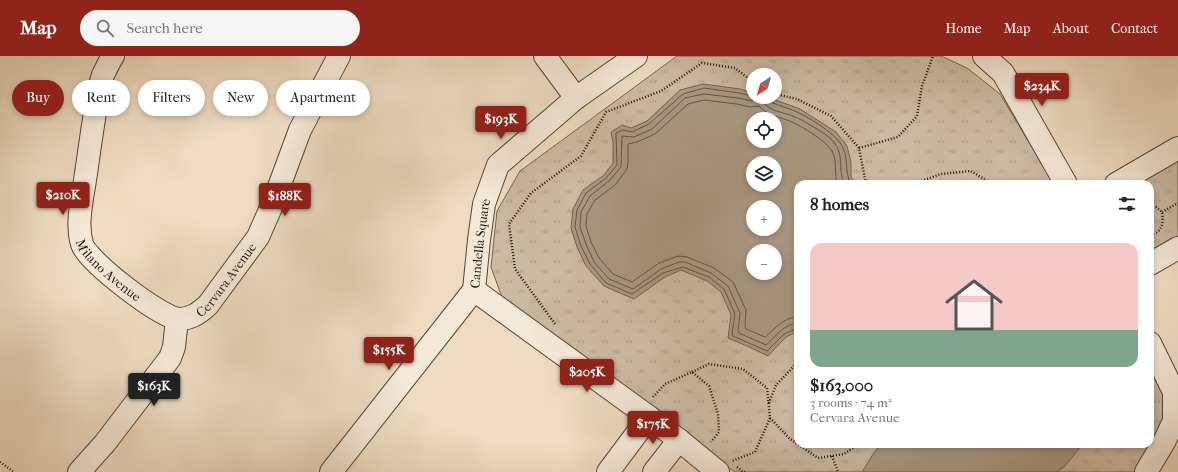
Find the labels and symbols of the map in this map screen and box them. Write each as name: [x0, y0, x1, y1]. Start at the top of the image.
north arrow: [746, 68, 782, 104]
pin: $234K: [1014, 73, 1070, 107]
pin: $193K: [473, 106, 529, 140]
pin: $210K: [35, 182, 91, 216]
pin: $188K: [257, 183, 313, 217]
street label: Candella Square: [467, 196, 493, 289]
street label: Milano Avenue: [73, 237, 145, 304]
street label: Cervara Avenue: [193, 239, 259, 320]
pin: $155K: [361, 337, 417, 371]
pin: $205K: [559, 359, 615, 393]
pin: $163K: [126, 373, 182, 407]
pin: $175K: [625, 411, 681, 445]

